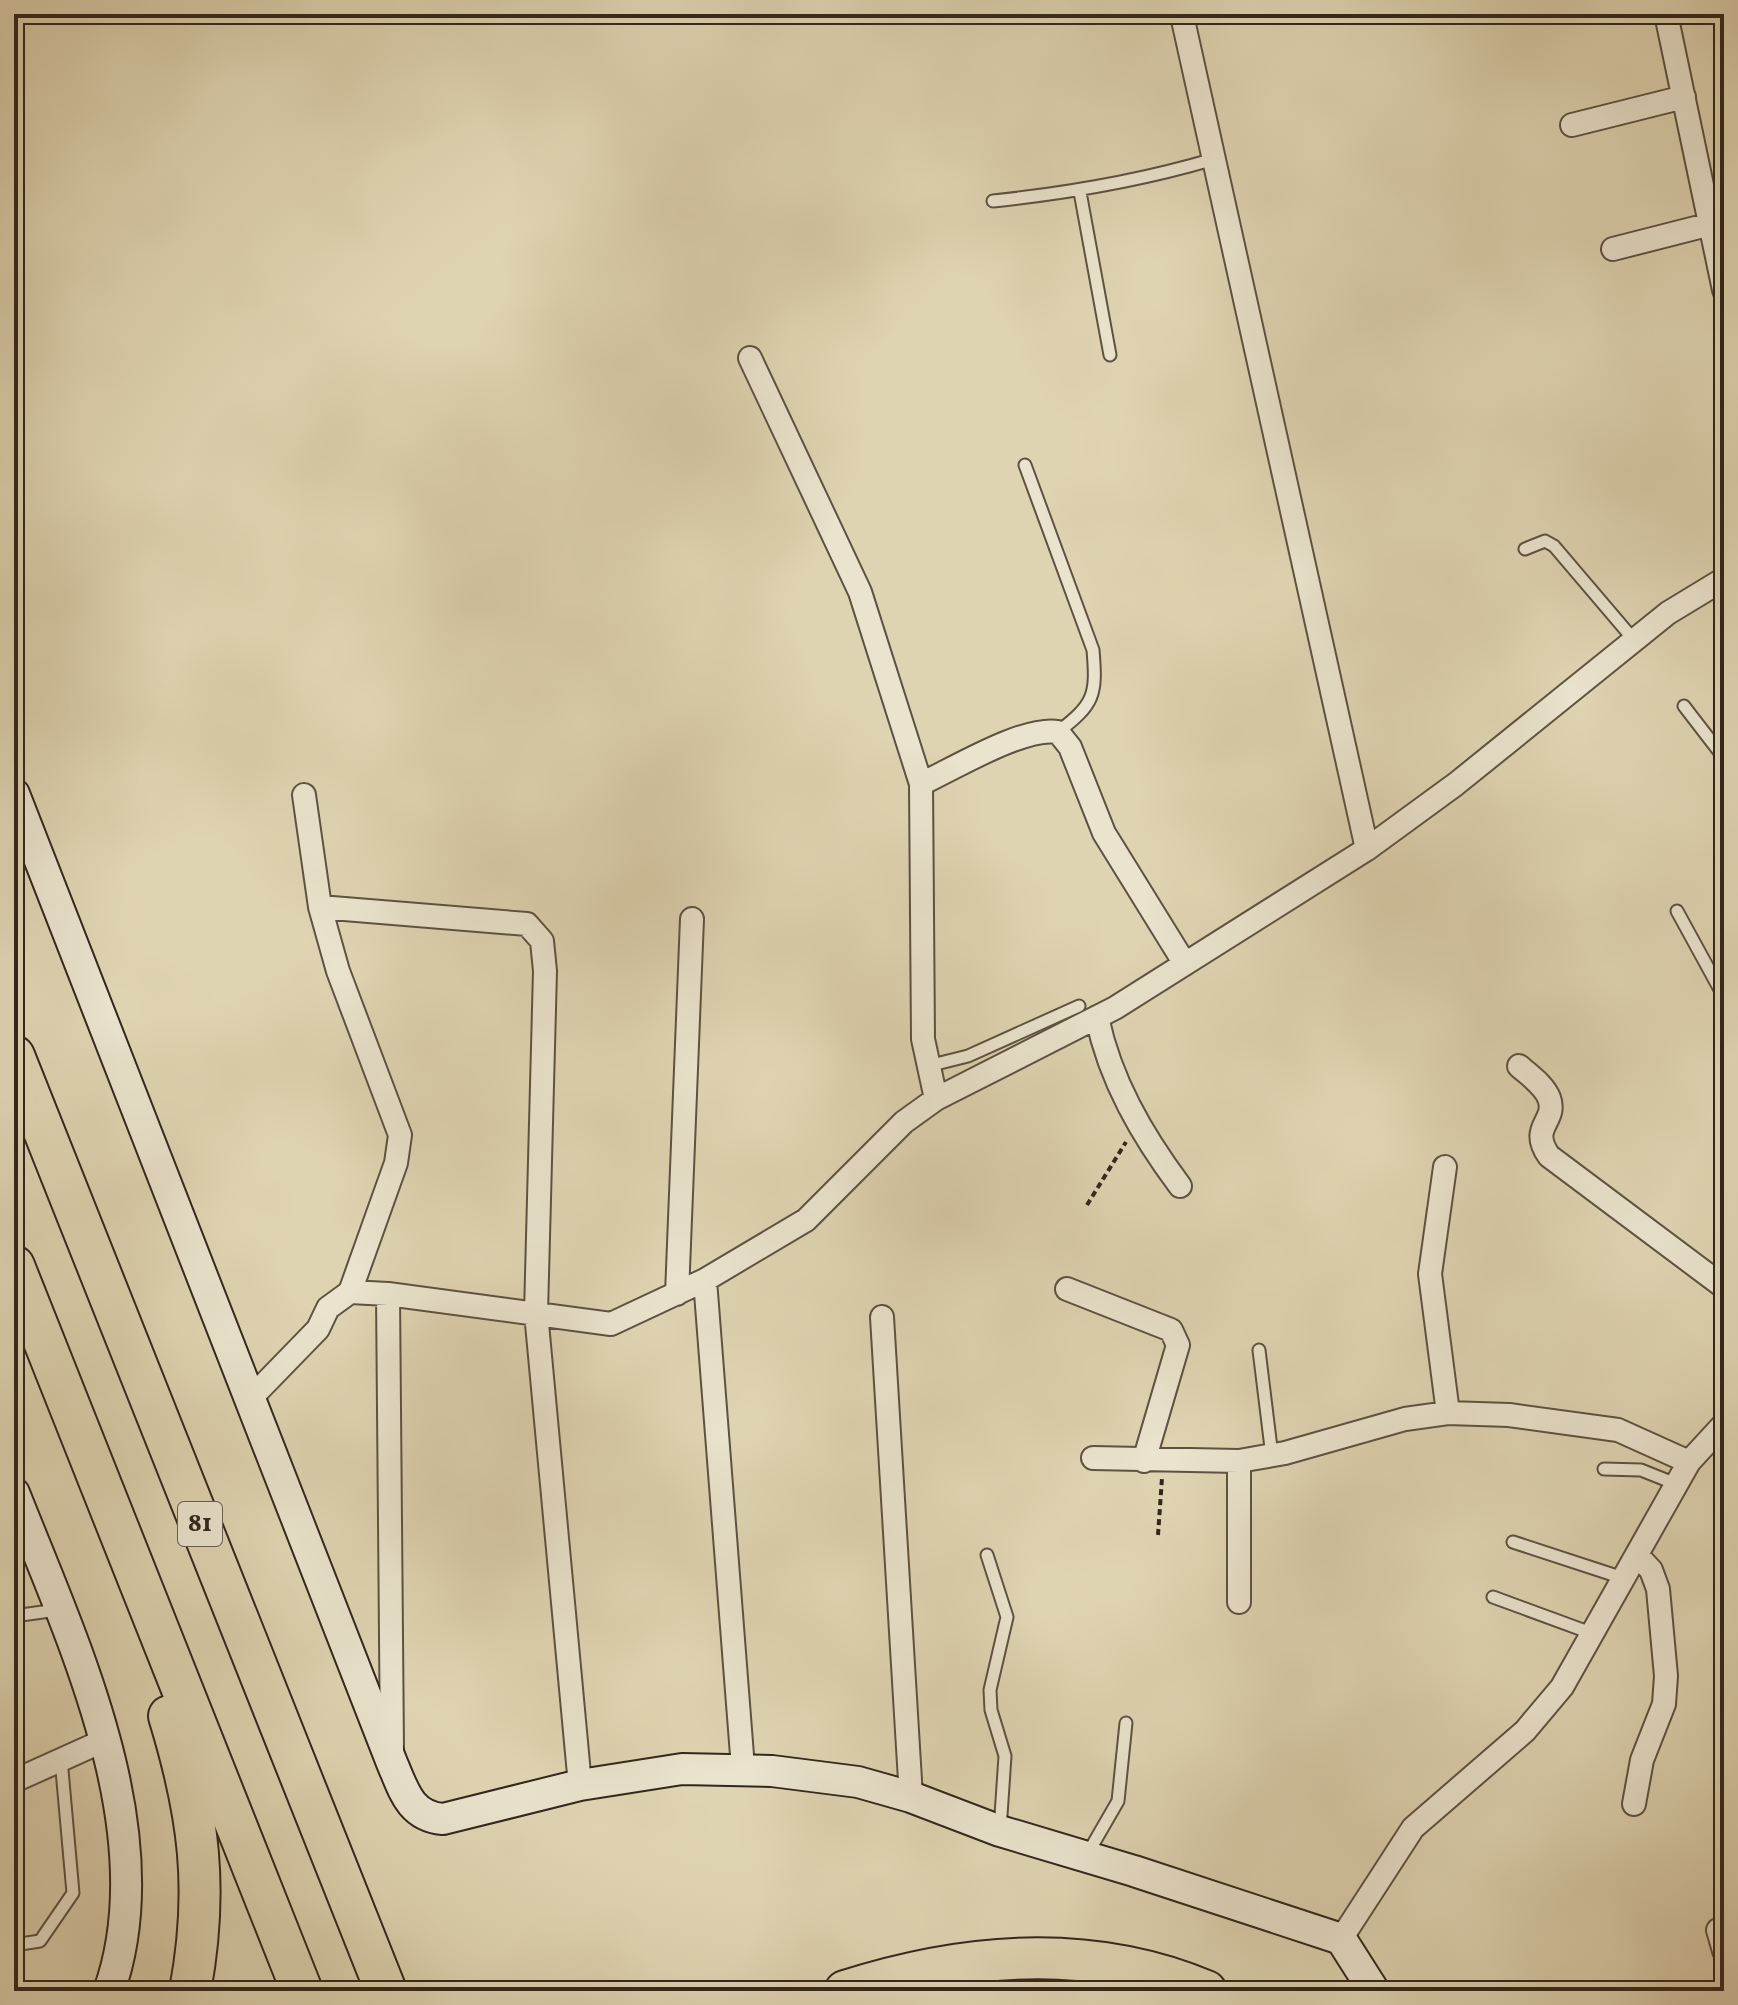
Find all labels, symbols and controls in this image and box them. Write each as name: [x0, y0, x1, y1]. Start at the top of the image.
road number: 81: [178, 1502, 222, 1546]

